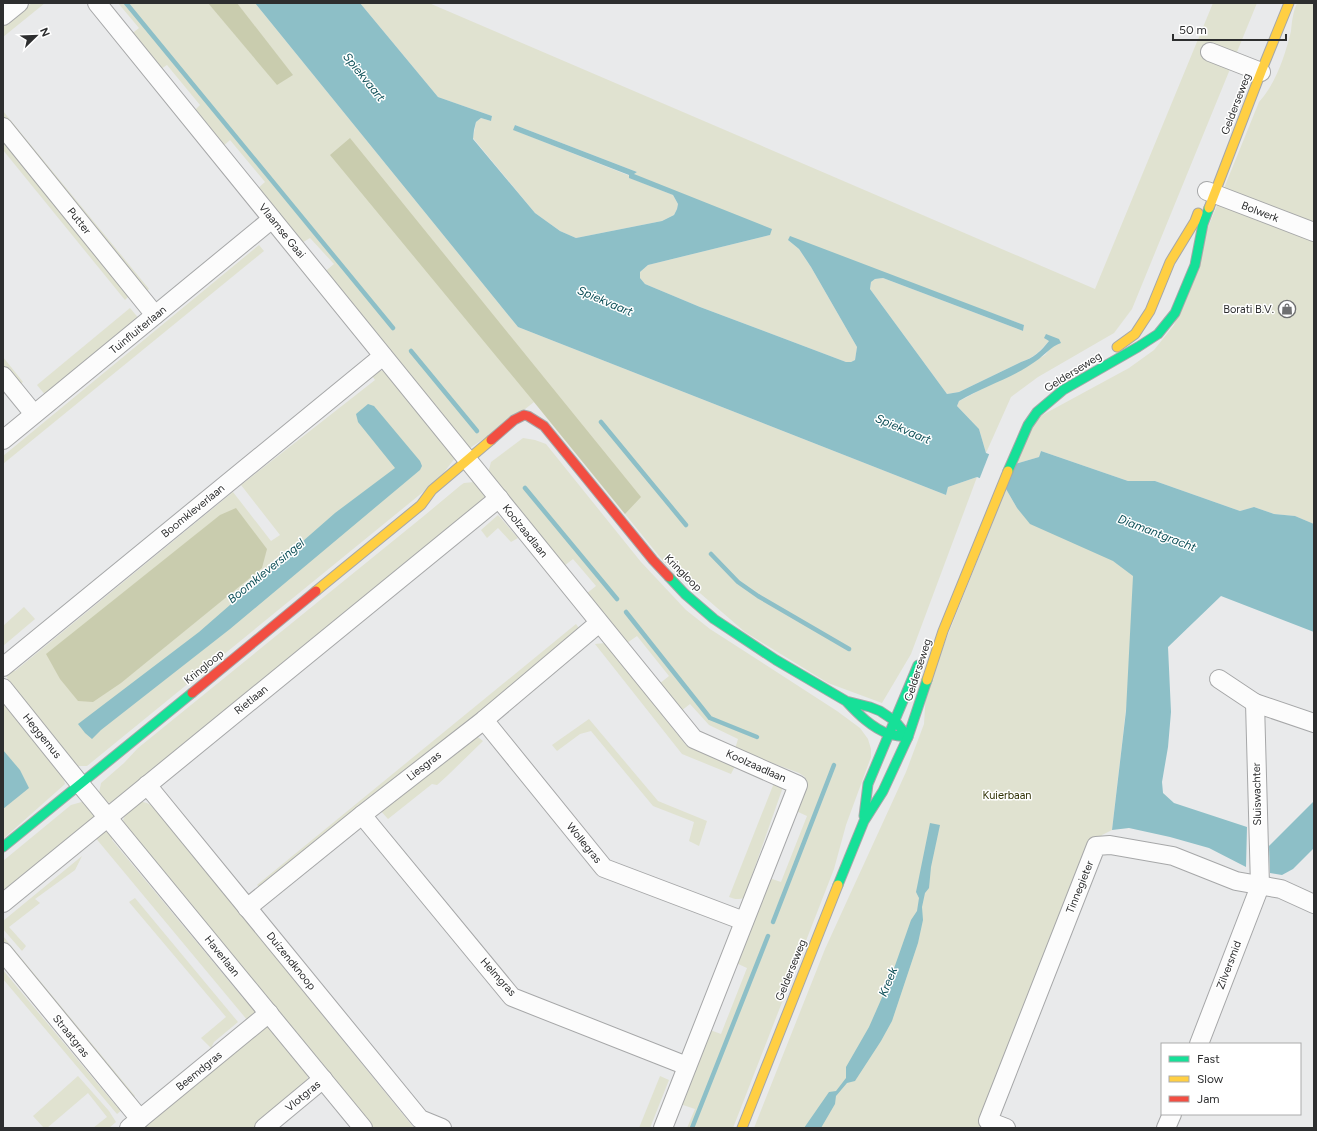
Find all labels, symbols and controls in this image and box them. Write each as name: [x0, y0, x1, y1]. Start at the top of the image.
north arrow: [16, 16, 56, 56]
scale bar: [1173, 16, 1286, 42]
text: 50 m: [1179, 23, 1207, 37]
text: N: [37, 26, 52, 39]
water label: Spiekvaart: [340, 50, 388, 104]
street label: Gelderseweg: [1218, 71, 1254, 137]
street label: Bolwerk: [1239, 199, 1281, 225]
street label: Vlaamse Gaai: [256, 201, 308, 261]
street label: Putter: [64, 205, 94, 237]
water label: Spiekvaart: [575, 283, 635, 319]
shop icon: Borati B.V.: [1277, 299, 1297, 319]
street label: Tuinfluiterlaan: [107, 303, 169, 357]
place label: Borati B.V.: [1223, 303, 1274, 316]
street label: Gelderseweg: [1042, 349, 1104, 395]
water label: Spiekvaart: [873, 411, 933, 447]
street label: Boomkleverlaan: [159, 482, 227, 540]
street label: Koolzaadlaan: [500, 502, 550, 560]
water label: Diamantgracht: [1116, 512, 1198, 554]
water label: Boomkleversingel: [225, 536, 307, 606]
street label: Kringloop: [662, 552, 705, 595]
street label: Gelderseweg: [902, 637, 934, 703]
street label: Kringloop: [182, 647, 227, 687]
street label: Rietlaan: [232, 683, 270, 717]
street label: Heggemus: [20, 711, 64, 761]
street label: Koolzaadlaan: [724, 747, 788, 785]
street label: Liesgras: [404, 748, 444, 784]
street label: Sluiswachter: [1250, 762, 1264, 826]
park label: Kuierbaan: [983, 789, 1031, 802]
street label: Wollegras: [564, 820, 604, 866]
street label: Tinnegieter: [1064, 858, 1097, 915]
street label: Duizendknoop: [264, 929, 319, 993]
street label: Haverlaan: [202, 933, 242, 979]
street label: Gelderseweg: [773, 937, 809, 1003]
street label: Zilversmid: [1214, 939, 1244, 991]
street label: Helmgras: [477, 955, 519, 999]
water label: Kreek: [876, 964, 901, 999]
street label: Straatgras: [50, 1012, 92, 1060]
legend: [1161, 1043, 1301, 1115]
street label: Beemdgras: [173, 1048, 225, 1094]
text: Fast: [1197, 1052, 1220, 1066]
text: Slow: [1197, 1072, 1224, 1086]
street label: Vlotgras: [283, 1078, 323, 1114]
text: Jam: [1197, 1092, 1220, 1106]

